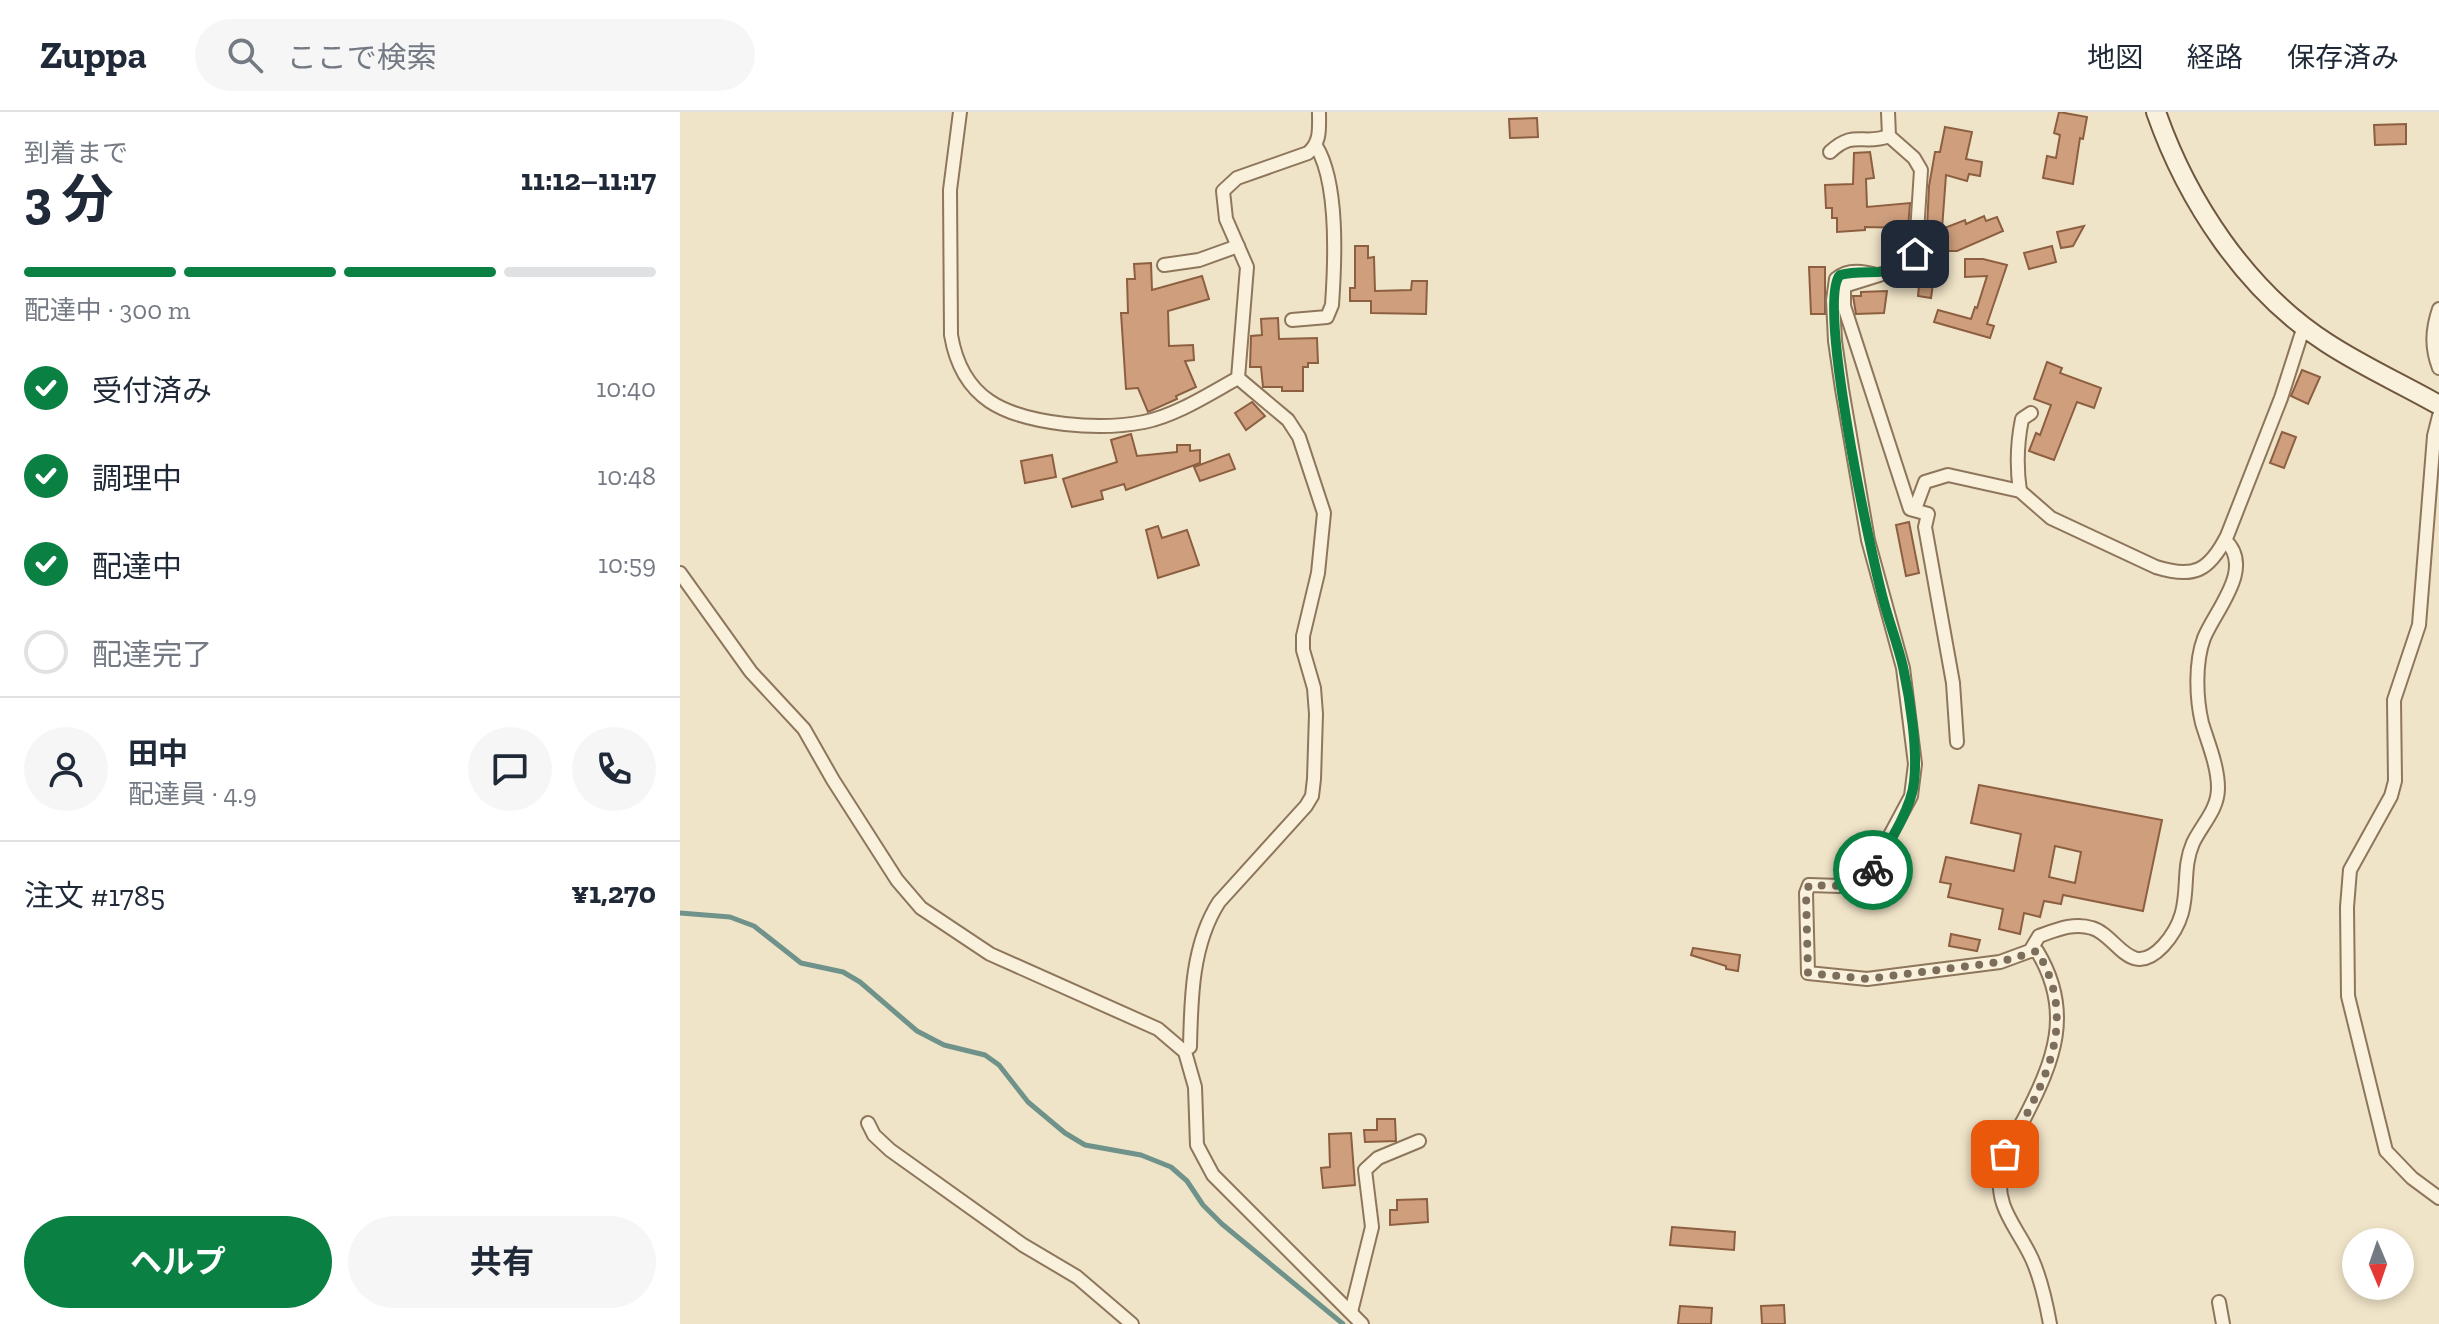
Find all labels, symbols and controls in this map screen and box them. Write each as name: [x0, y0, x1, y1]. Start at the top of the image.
search box: [195, 19, 755, 91]
text: Zuppa: [40, 32, 147, 78]
icon: search: [223, 33, 267, 77]
text: ここで検索: [287, 40, 437, 76]
text: 地図: [2087, 41, 2143, 74]
text: 経路: [2187, 41, 2243, 74]
text: 保存済み: [2287, 41, 2399, 74]
text: 到着まで: [24, 137, 128, 169]
text: 11:12–11:17: [521, 162, 656, 198]
text: 3 分: [24, 168, 113, 230]
pin: [1881, 220, 1949, 288]
icon: home: [1893, 232, 1937, 276]
text: 配達中 · 300 m: [24, 294, 191, 326]
icon: check: [24, 366, 68, 410]
text: 10:40: [596, 372, 656, 404]
text: 受付済み: [92, 373, 212, 409]
icon: check: [24, 454, 68, 498]
text: 10:48: [597, 460, 656, 492]
text: 調理中: [92, 461, 182, 497]
icon: check: [24, 542, 68, 586]
text: 10:59: [598, 548, 656, 580]
text: 配達中: [92, 549, 182, 585]
text: 配達完了: [92, 637, 212, 673]
button: person: [24, 727, 108, 811]
button: chat: [468, 727, 552, 811]
button: phone: [572, 727, 656, 811]
text: 田中: [128, 736, 188, 772]
text: 配達員 · 4.9: [128, 778, 257, 810]
courier: [1833, 830, 1913, 910]
icon: bike: [1851, 848, 1895, 892]
text: ¥1,270: [571, 875, 656, 911]
text: 注文 #1785: [24, 878, 165, 914]
pin: [1971, 1120, 2039, 1188]
icon: bag: [1983, 1132, 2027, 1176]
button: ヘルプ: [24, 1216, 332, 1308]
button: 共有: [348, 1216, 656, 1308]
north arrow: [2342, 1228, 2414, 1300]
map controls: [2342, 1228, 2414, 1300]

